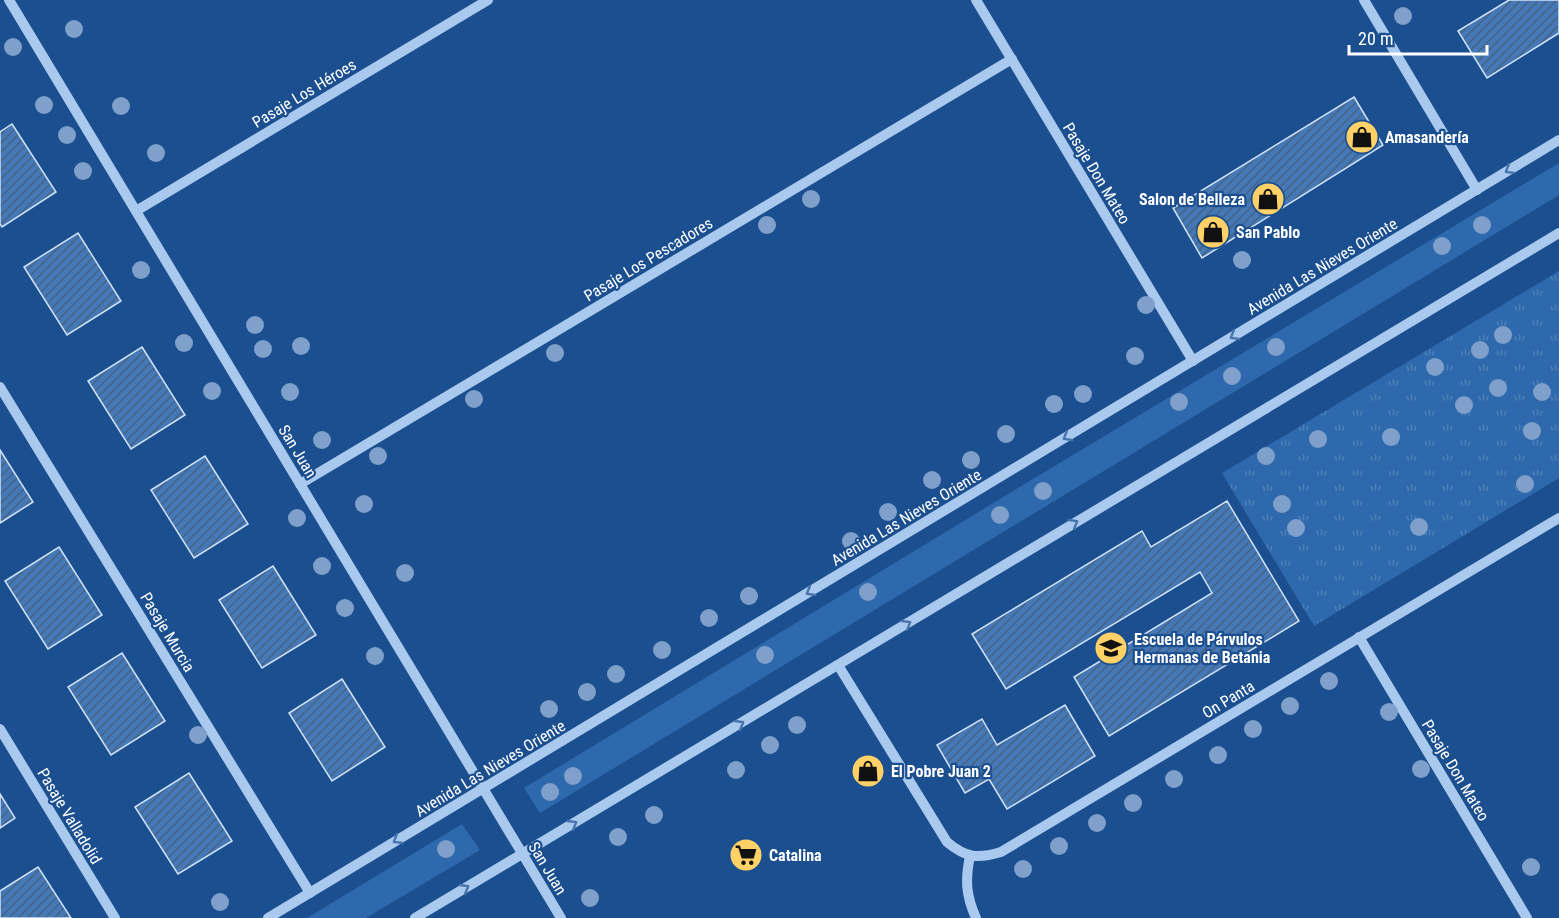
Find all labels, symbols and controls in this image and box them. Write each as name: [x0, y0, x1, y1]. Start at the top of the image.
scale bar: [1349, 18, 1487, 56]
text: 20 m: [1358, 28, 1393, 49]
street label: Pasaje Los Héroes: [249, 55, 360, 132]
street label: Pasaje Don Mateo: [1059, 119, 1134, 227]
shop icon: Amasandería: [1344, 119, 1380, 155]
place label: Amasandería: [1385, 128, 1469, 147]
one-way arrow: [1505, 163, 1515, 175]
shop icon: Salon de Belleza: [1250, 181, 1286, 217]
place label: Salon de Belleza: [1139, 190, 1245, 209]
street label: Pasaje Los Pescadores: [580, 213, 716, 305]
shop icon: San Pablo: [1195, 214, 1231, 250]
street label: Avenida Las Nieves Oriente: [1244, 214, 1401, 319]
place label: San Pablo: [1236, 223, 1300, 242]
one-way arrow: [1230, 329, 1240, 341]
street label: San Juan: [274, 421, 321, 481]
one-way arrow: [1063, 430, 1073, 442]
street label: Avenida Las Nieves Oriente: [828, 465, 985, 570]
one-way arrow: [1068, 519, 1078, 531]
one-way arrow: [806, 585, 816, 596]
street label: Pasaje Murcia: [136, 589, 199, 675]
one-way arrow: [901, 619, 911, 631]
school or university icon: Escuela de Párvulos Hermanas de Betania: [1093, 630, 1129, 666]
place label: Escuela de Párvulos Hermanas de Betania: [1134, 630, 1271, 667]
street label: On Panta: [1199, 676, 1258, 722]
street label: Avenida Las Nieves Oriente: [412, 716, 569, 821]
street label: Pasaje Don Mateo: [1418, 716, 1493, 824]
one-way arrow: [734, 719, 744, 731]
shop icon: El Pobre Juan 2: [850, 753, 886, 789]
place label: El Pobre Juan 2: [891, 762, 991, 781]
street label: Pasaje Valladolid: [33, 765, 106, 868]
one-way arrow: [567, 819, 577, 831]
one-way arrow: [393, 833, 403, 845]
supermarket icon: Catalina: [728, 837, 764, 873]
street label: San Juan: [524, 838, 571, 898]
place label: Catalina: [769, 846, 822, 865]
one-way arrow: [459, 884, 469, 895]

